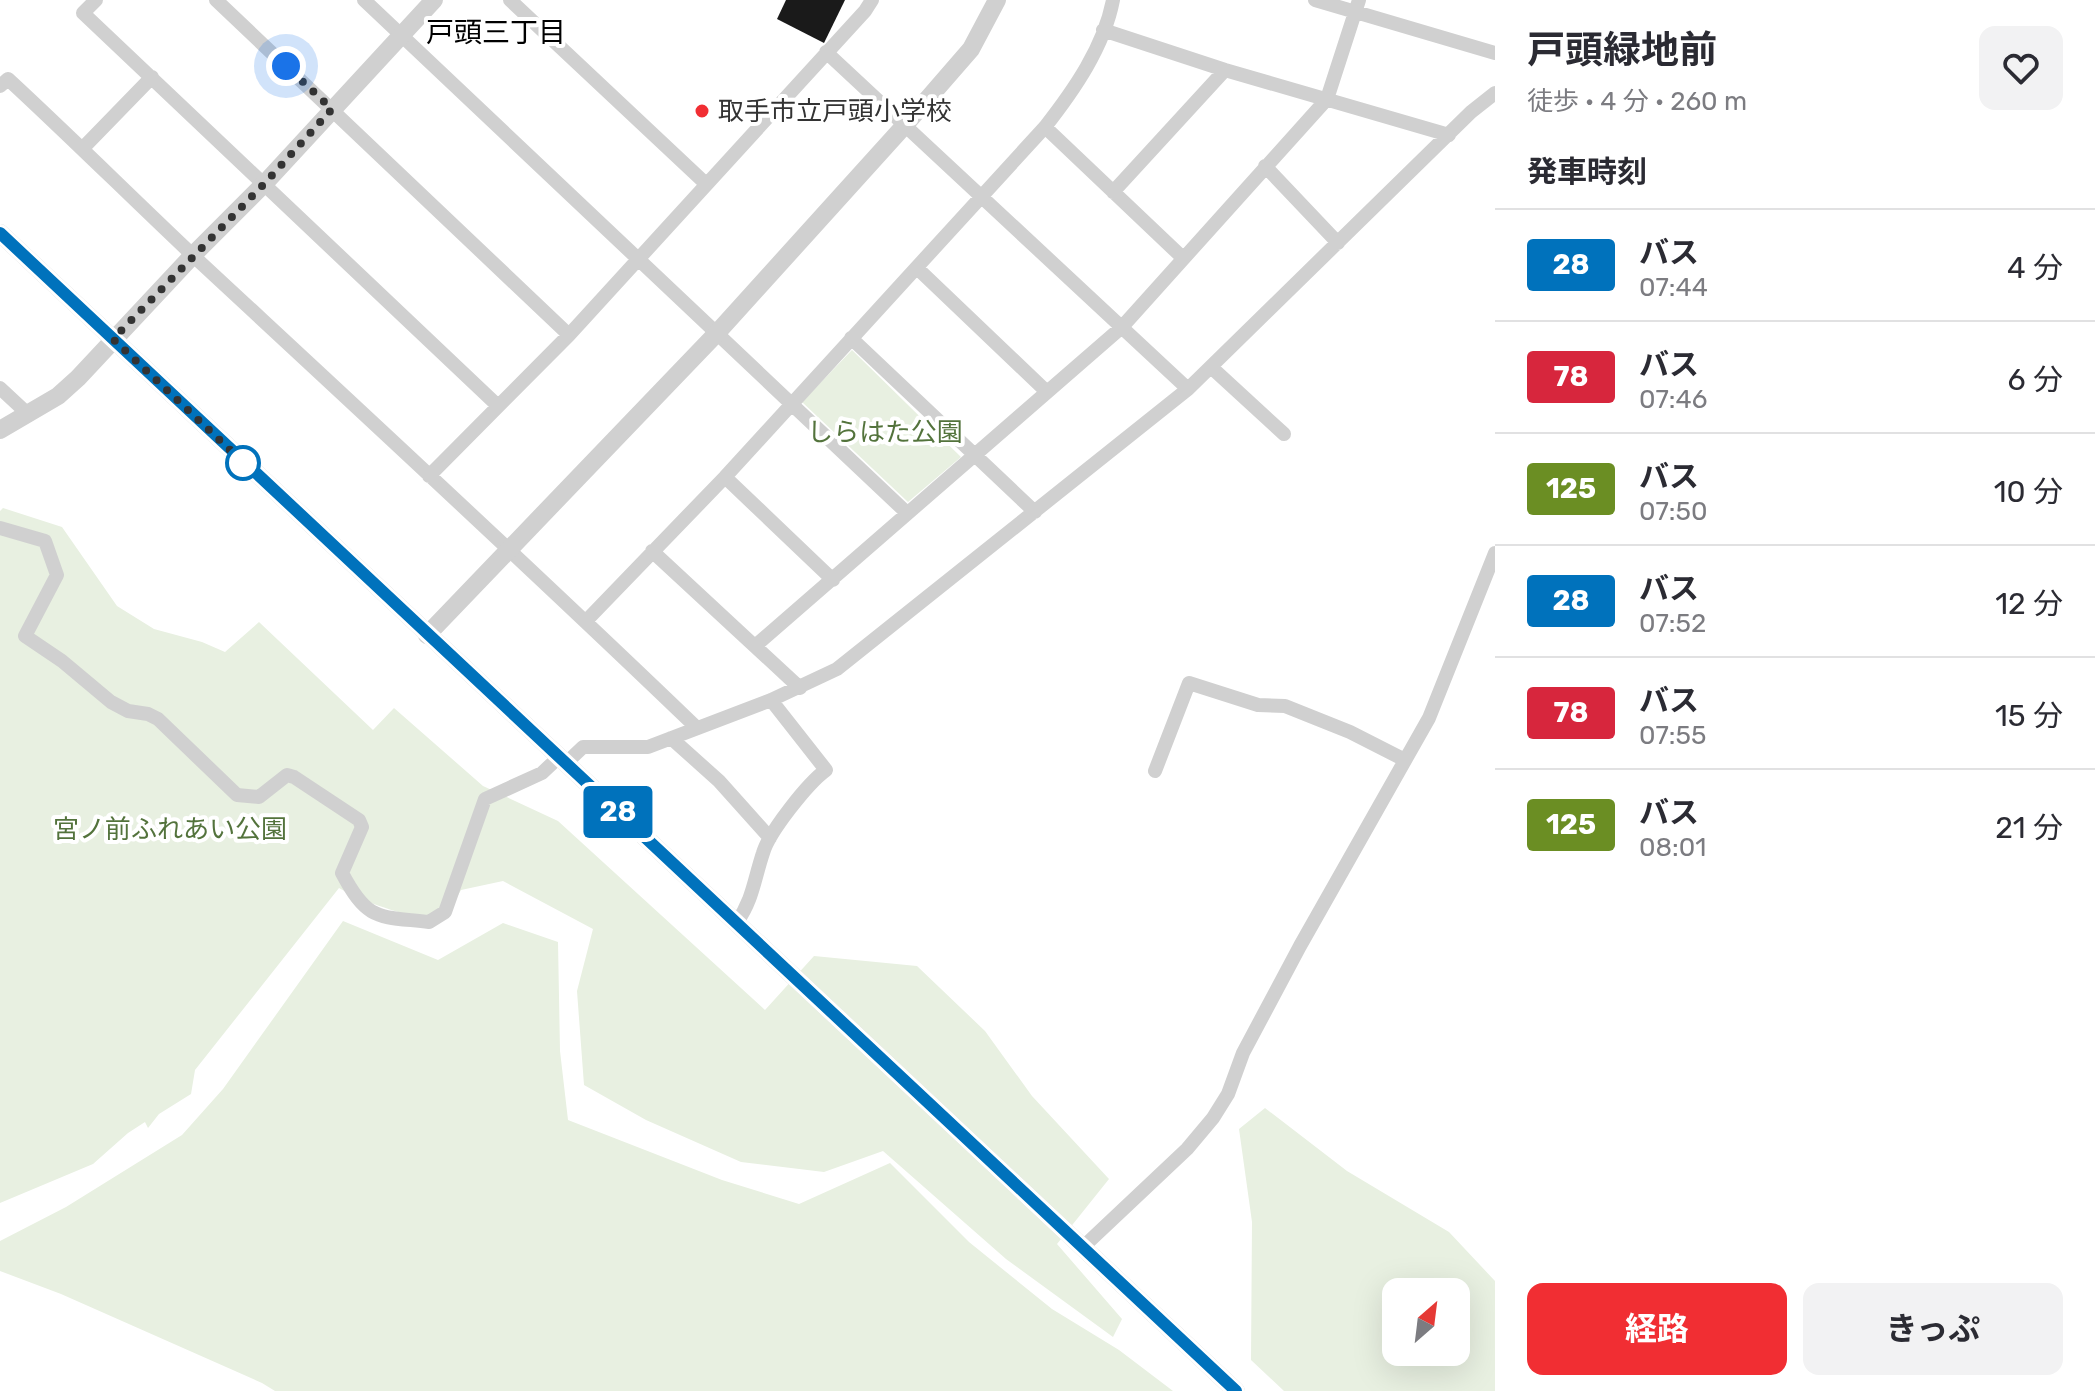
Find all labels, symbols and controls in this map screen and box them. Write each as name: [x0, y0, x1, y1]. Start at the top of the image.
district label: 戸頭三丁目: [426, 16, 566, 49]
button: heart: [1979, 26, 2063, 110]
text: 戸頭緑地前: [1527, 27, 1717, 73]
your location: [266, 46, 306, 86]
text: 徒歩 · 4 分 · 260 m: [1527, 86, 1747, 117]
place label: 取手市立戸頭小学校: [718, 96, 952, 127]
marker: 取手市立戸頭小学校: [693, 102, 711, 120]
text: 発車時刻: [1527, 154, 1647, 190]
text: バス: [1639, 235, 1699, 271]
text: 28: [1552, 248, 1590, 281]
text: 4 分: [2007, 250, 2063, 286]
text: 07:44: [1639, 272, 1708, 303]
text: バス: [1639, 347, 1699, 383]
text: 78: [1553, 360, 1589, 393]
text: 6 分: [2008, 362, 2063, 398]
text: 07:46: [1639, 384, 1707, 415]
park label: しらはた公園: [807, 417, 963, 448]
unlabelled marker: [226, 446, 260, 480]
text: バス: [1639, 459, 1699, 495]
text: 125: [1546, 472, 1596, 505]
text: 10 分: [1994, 474, 2063, 510]
text: 07:50: [1639, 496, 1707, 527]
text: バス: [1639, 571, 1699, 607]
text: 28: [1552, 584, 1590, 617]
text: 12 分: [1995, 586, 2063, 622]
text: 07:52: [1639, 608, 1706, 639]
text: バス: [1639, 683, 1699, 719]
text: 78: [1553, 696, 1589, 729]
text: 15 分: [1995, 698, 2063, 734]
text: 07:55: [1639, 720, 1706, 751]
line badge: 28: [582, 786, 654, 838]
text: 28: [599, 795, 637, 828]
text: バス: [1639, 795, 1699, 831]
text: 125: [1546, 808, 1596, 841]
text: 21 分: [1995, 810, 2063, 846]
park label: 宮ノ前ふれあい公園: [53, 814, 287, 845]
text: 08:01: [1639, 832, 1706, 863]
north arrow: [1382, 1278, 1470, 1366]
map controls: [1382, 1278, 1470, 1366]
button: 経路: [1527, 1283, 1787, 1375]
button: きっぷ: [1803, 1283, 2063, 1375]

